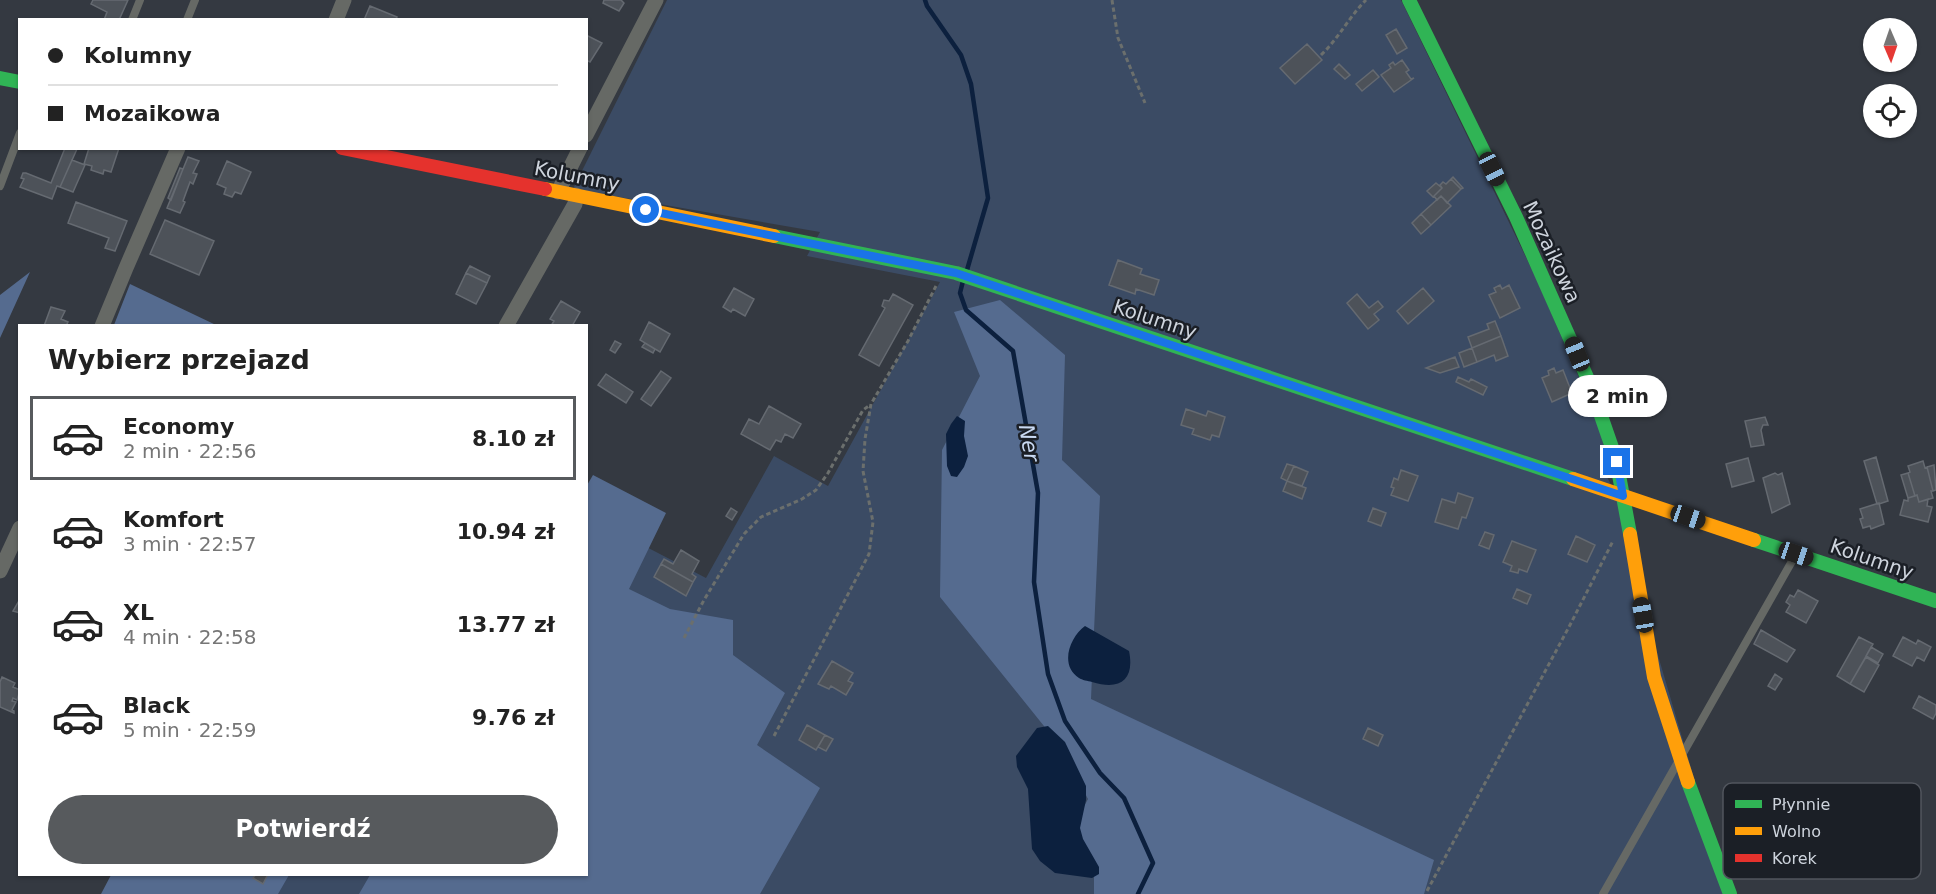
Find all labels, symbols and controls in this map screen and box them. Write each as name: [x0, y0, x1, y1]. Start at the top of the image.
north arrow: [1863, 18, 1917, 72]
map controls: [1863, 18, 1917, 138]
text: Kolumny: [84, 43, 192, 68]
button: locate: [1863, 84, 1917, 138]
text: Mozaikowa: [84, 101, 221, 126]
car: [1476, 149, 1508, 189]
street label: Kolumny: [532, 156, 622, 196]
route start: [632, 196, 659, 223]
street label: Mozaikowa: [1518, 197, 1586, 307]
street label: Kolumny: [1110, 294, 1200, 344]
car: [1562, 334, 1592, 374]
text: Wybierz przejazd: [48, 344, 310, 375]
callout: 2 min: [1568, 375, 1666, 417]
text: 2 min: [1586, 384, 1649, 408]
icon: car: [51, 411, 105, 465]
text: Economy: [123, 414, 234, 439]
water label: Ner: [1014, 423, 1044, 465]
text: 8.10 zł: [472, 426, 555, 451]
text: 2 min · 22:56: [123, 439, 257, 463]
route end: [1603, 448, 1630, 475]
car: [1668, 503, 1708, 531]
icon: car: [51, 504, 105, 558]
text: Komfort: [123, 507, 224, 532]
text: 10.94 zł: [457, 519, 555, 544]
text: 3 min · 22:57: [123, 532, 257, 556]
street label: Kolumny: [1827, 534, 1917, 584]
car: [1776, 540, 1816, 568]
car: [1631, 596, 1655, 634]
icon: car: [51, 597, 105, 651]
text: XL: [123, 600, 154, 625]
text: 13.77 zł: [457, 612, 555, 637]
text: 4 min · 22:58: [123, 625, 257, 649]
icon: car: [51, 690, 105, 744]
text: Black: [123, 693, 190, 718]
text: 9.76 zł: [472, 705, 555, 730]
text: 5 min · 22:59: [123, 718, 257, 742]
legend: [1723, 783, 1921, 879]
button: Potwierdź: [48, 795, 558, 864]
text: Płynnie: [1772, 795, 1830, 814]
text: Wolno: [1772, 822, 1821, 841]
text: Korek: [1772, 849, 1818, 868]

